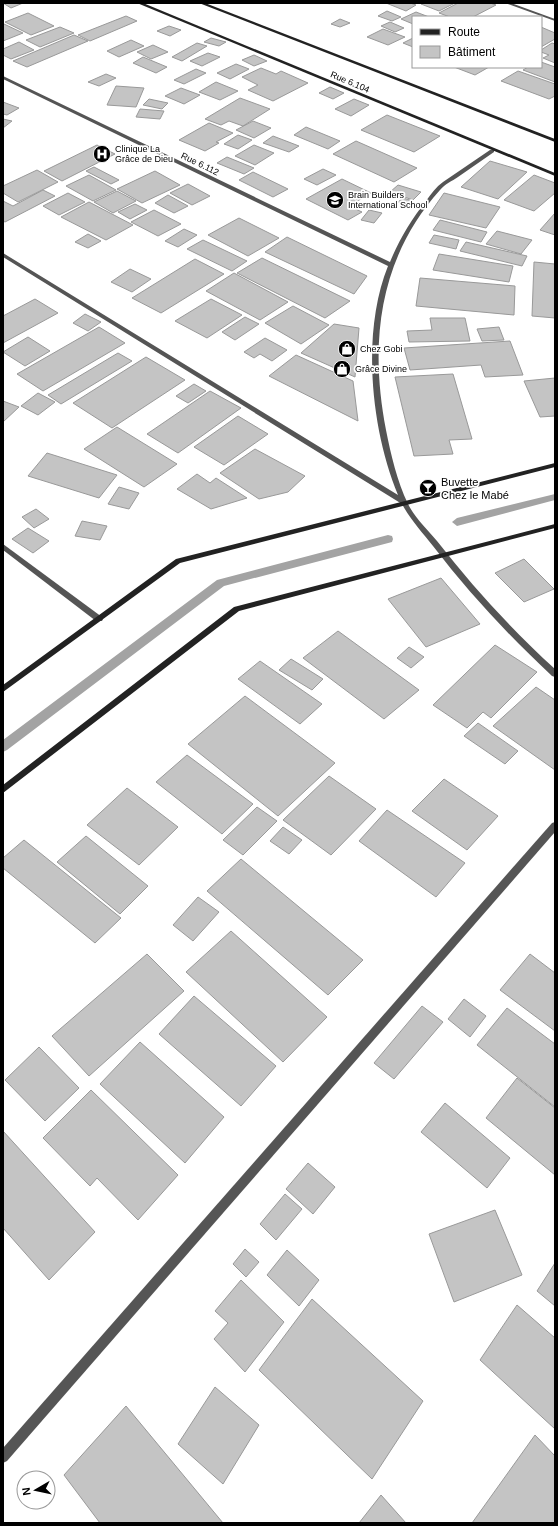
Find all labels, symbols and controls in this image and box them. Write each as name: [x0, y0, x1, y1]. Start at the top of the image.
legend: [412, 16, 542, 68]
text: Route: [448, 25, 480, 39]
text: Bâtiment: [448, 45, 496, 59]
street label: Rue 6.104: [329, 69, 371, 95]
hospital icon: Clinique La Grâce de Dieu: [92, 144, 112, 164]
place label: Clinique La Grâce de Dieu: [115, 144, 173, 164]
street label: Rue 6.112: [179, 151, 221, 177]
school or university icon: Brain Builders International School: [325, 190, 345, 210]
place label: Brain Builders International School: [348, 190, 428, 210]
shop icon: Chez Gobi: [337, 339, 357, 359]
place label: Chez Gobi: [360, 344, 403, 354]
shop icon: Grâce Divine: [332, 359, 352, 379]
place label: Grâce Divine: [355, 364, 407, 374]
place label: Buvette Chez le Mabé: [441, 476, 509, 501]
bar icon: Buvette Chez le Mabé: [418, 478, 438, 498]
north arrow: [16, 1470, 56, 1510]
text: N: [20, 1487, 33, 1496]

